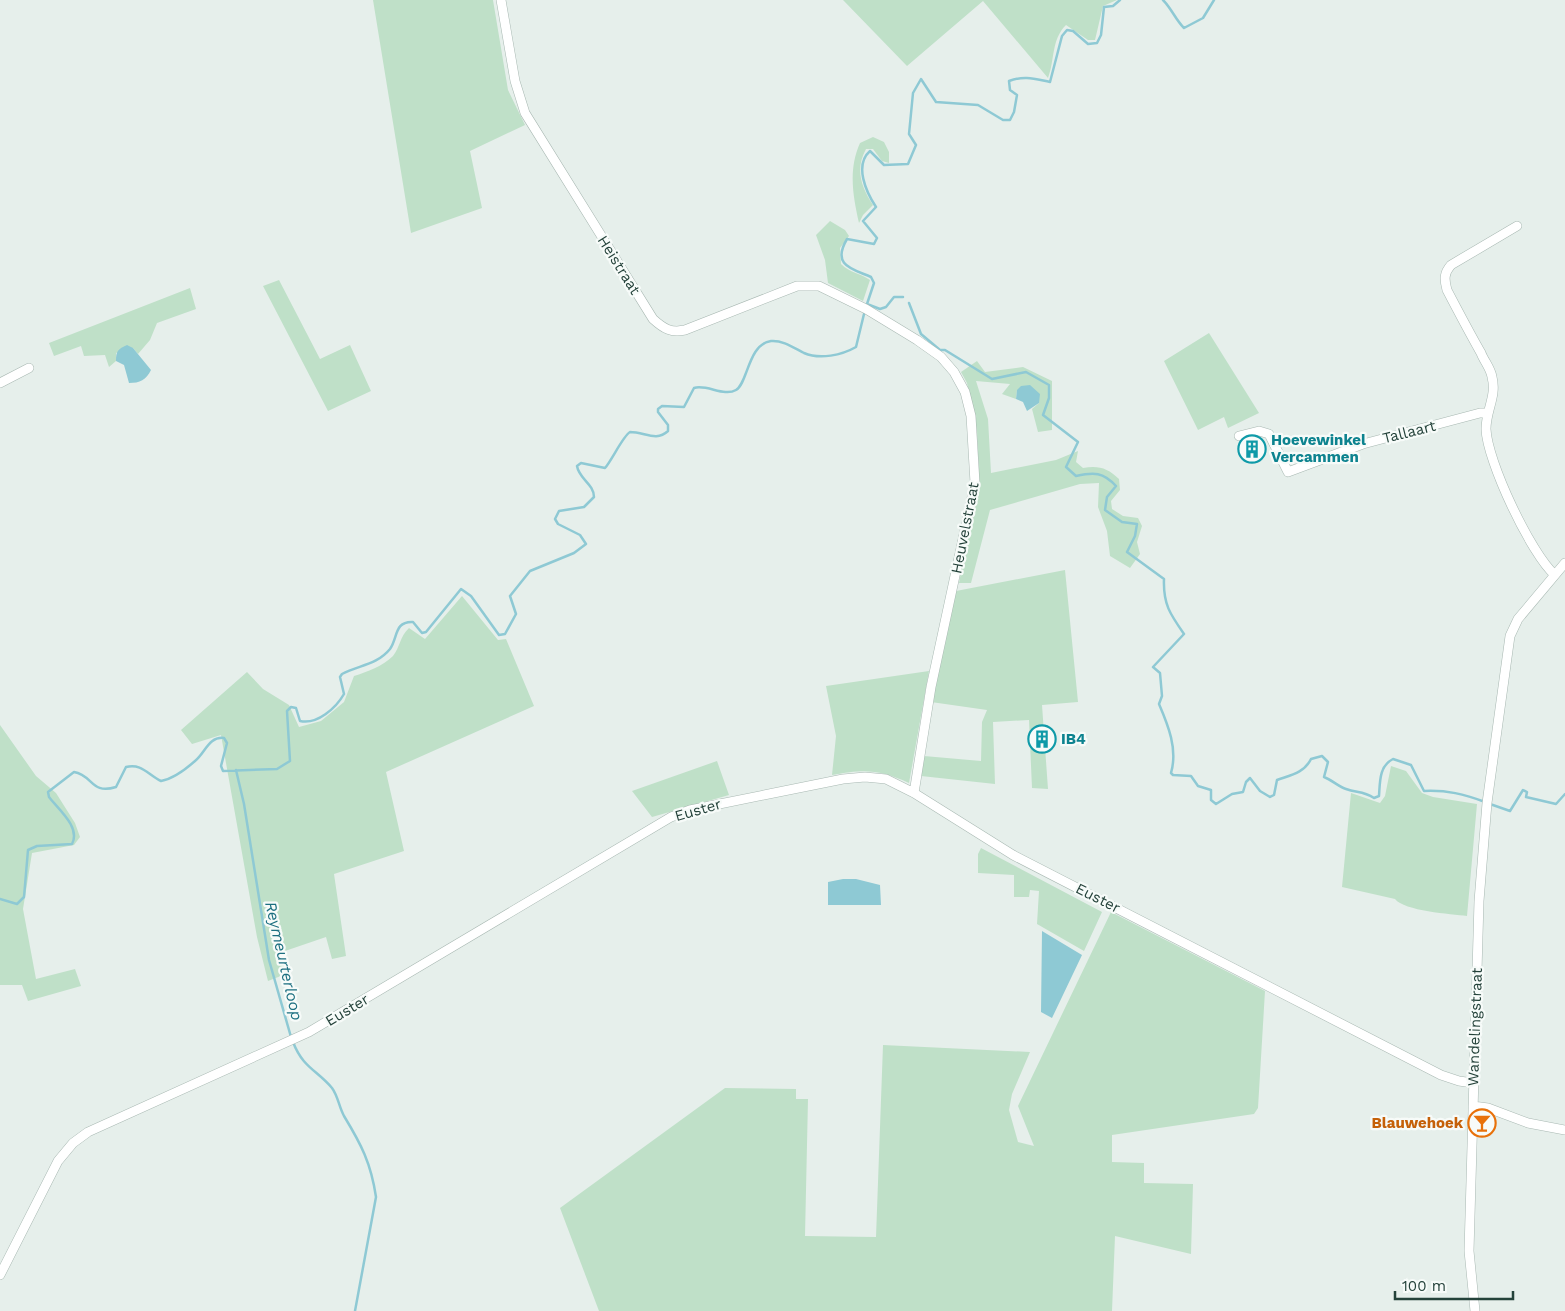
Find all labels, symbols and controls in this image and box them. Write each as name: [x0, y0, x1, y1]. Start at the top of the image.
street label: Heistraat: [594, 232, 645, 299]
street label: Tallaart: [1381, 417, 1438, 447]
place label: Hoevewinkel Vercammen: [1271, 431, 1366, 466]
building icon: Hoevewinkel Vercammen: [1237, 434, 1267, 464]
street label: Heuvelstraat: [947, 480, 983, 575]
building icon: IB4: [1027, 724, 1057, 754]
place label: IB4: [1061, 730, 1086, 748]
street label: Euster: [673, 795, 723, 825]
street label: Euster: [1073, 879, 1123, 917]
water label: Reymeurterloop: [261, 900, 307, 1022]
street label: Wandelingstraat: [1464, 967, 1486, 1087]
street label: Euster: [322, 990, 372, 1030]
bar icon: Blauwehoek: [1467, 1108, 1497, 1138]
place label: Blauwehoek: [1371, 1114, 1464, 1132]
scale bar: [1395, 1268, 1512, 1300]
text: 100 m: [1402, 1277, 1446, 1295]

